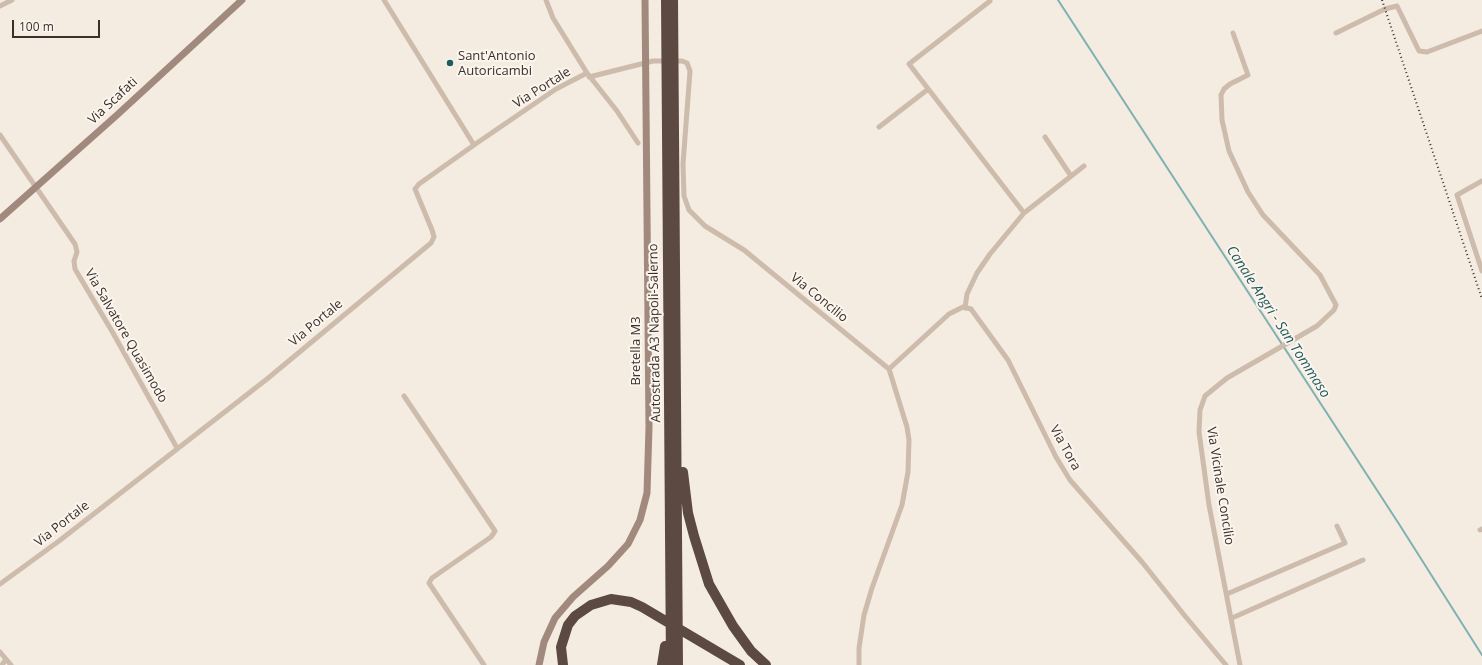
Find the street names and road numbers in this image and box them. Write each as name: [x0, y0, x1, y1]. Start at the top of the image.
street label: Via Portale: [510, 64, 574, 112]
street label: Via Scafati: [85, 74, 141, 128]
street label: Autostrada A3 Napoli-Salerno: [646, 243, 664, 423]
street label: Via Salvatore Quasimodo: [81, 266, 171, 406]
street label: Via Concilio: [787, 270, 851, 326]
street label: Via Portale: [286, 296, 346, 350]
street label: Bretella M3: [628, 316, 644, 386]
street label: Via Tora: [1046, 423, 1084, 473]
street label: Via Vicinale Concilio: [1203, 426, 1237, 546]
street label: Via Portale: [32, 498, 92, 550]

